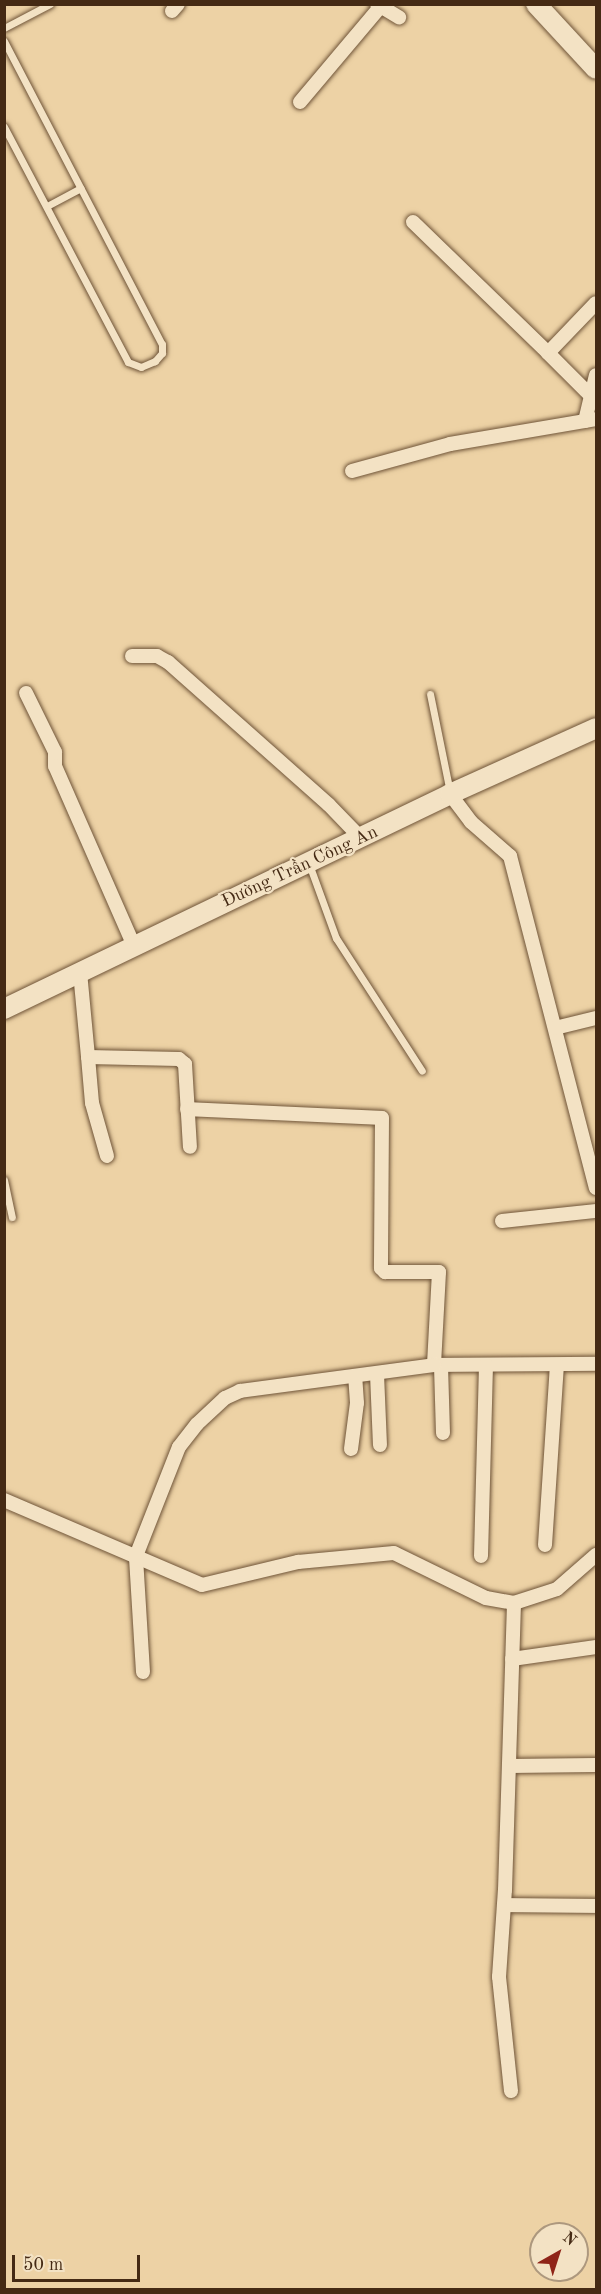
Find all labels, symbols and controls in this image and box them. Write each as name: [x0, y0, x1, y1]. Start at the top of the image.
street label: Đường Trần Công An: [219, 821, 381, 913]
north arrow: [529, 2222, 589, 2282]
text: N: [559, 2229, 579, 2250]
scale bar: [15, 2243, 142, 2281]
text: 50 m: [23, 2256, 63, 2274]

